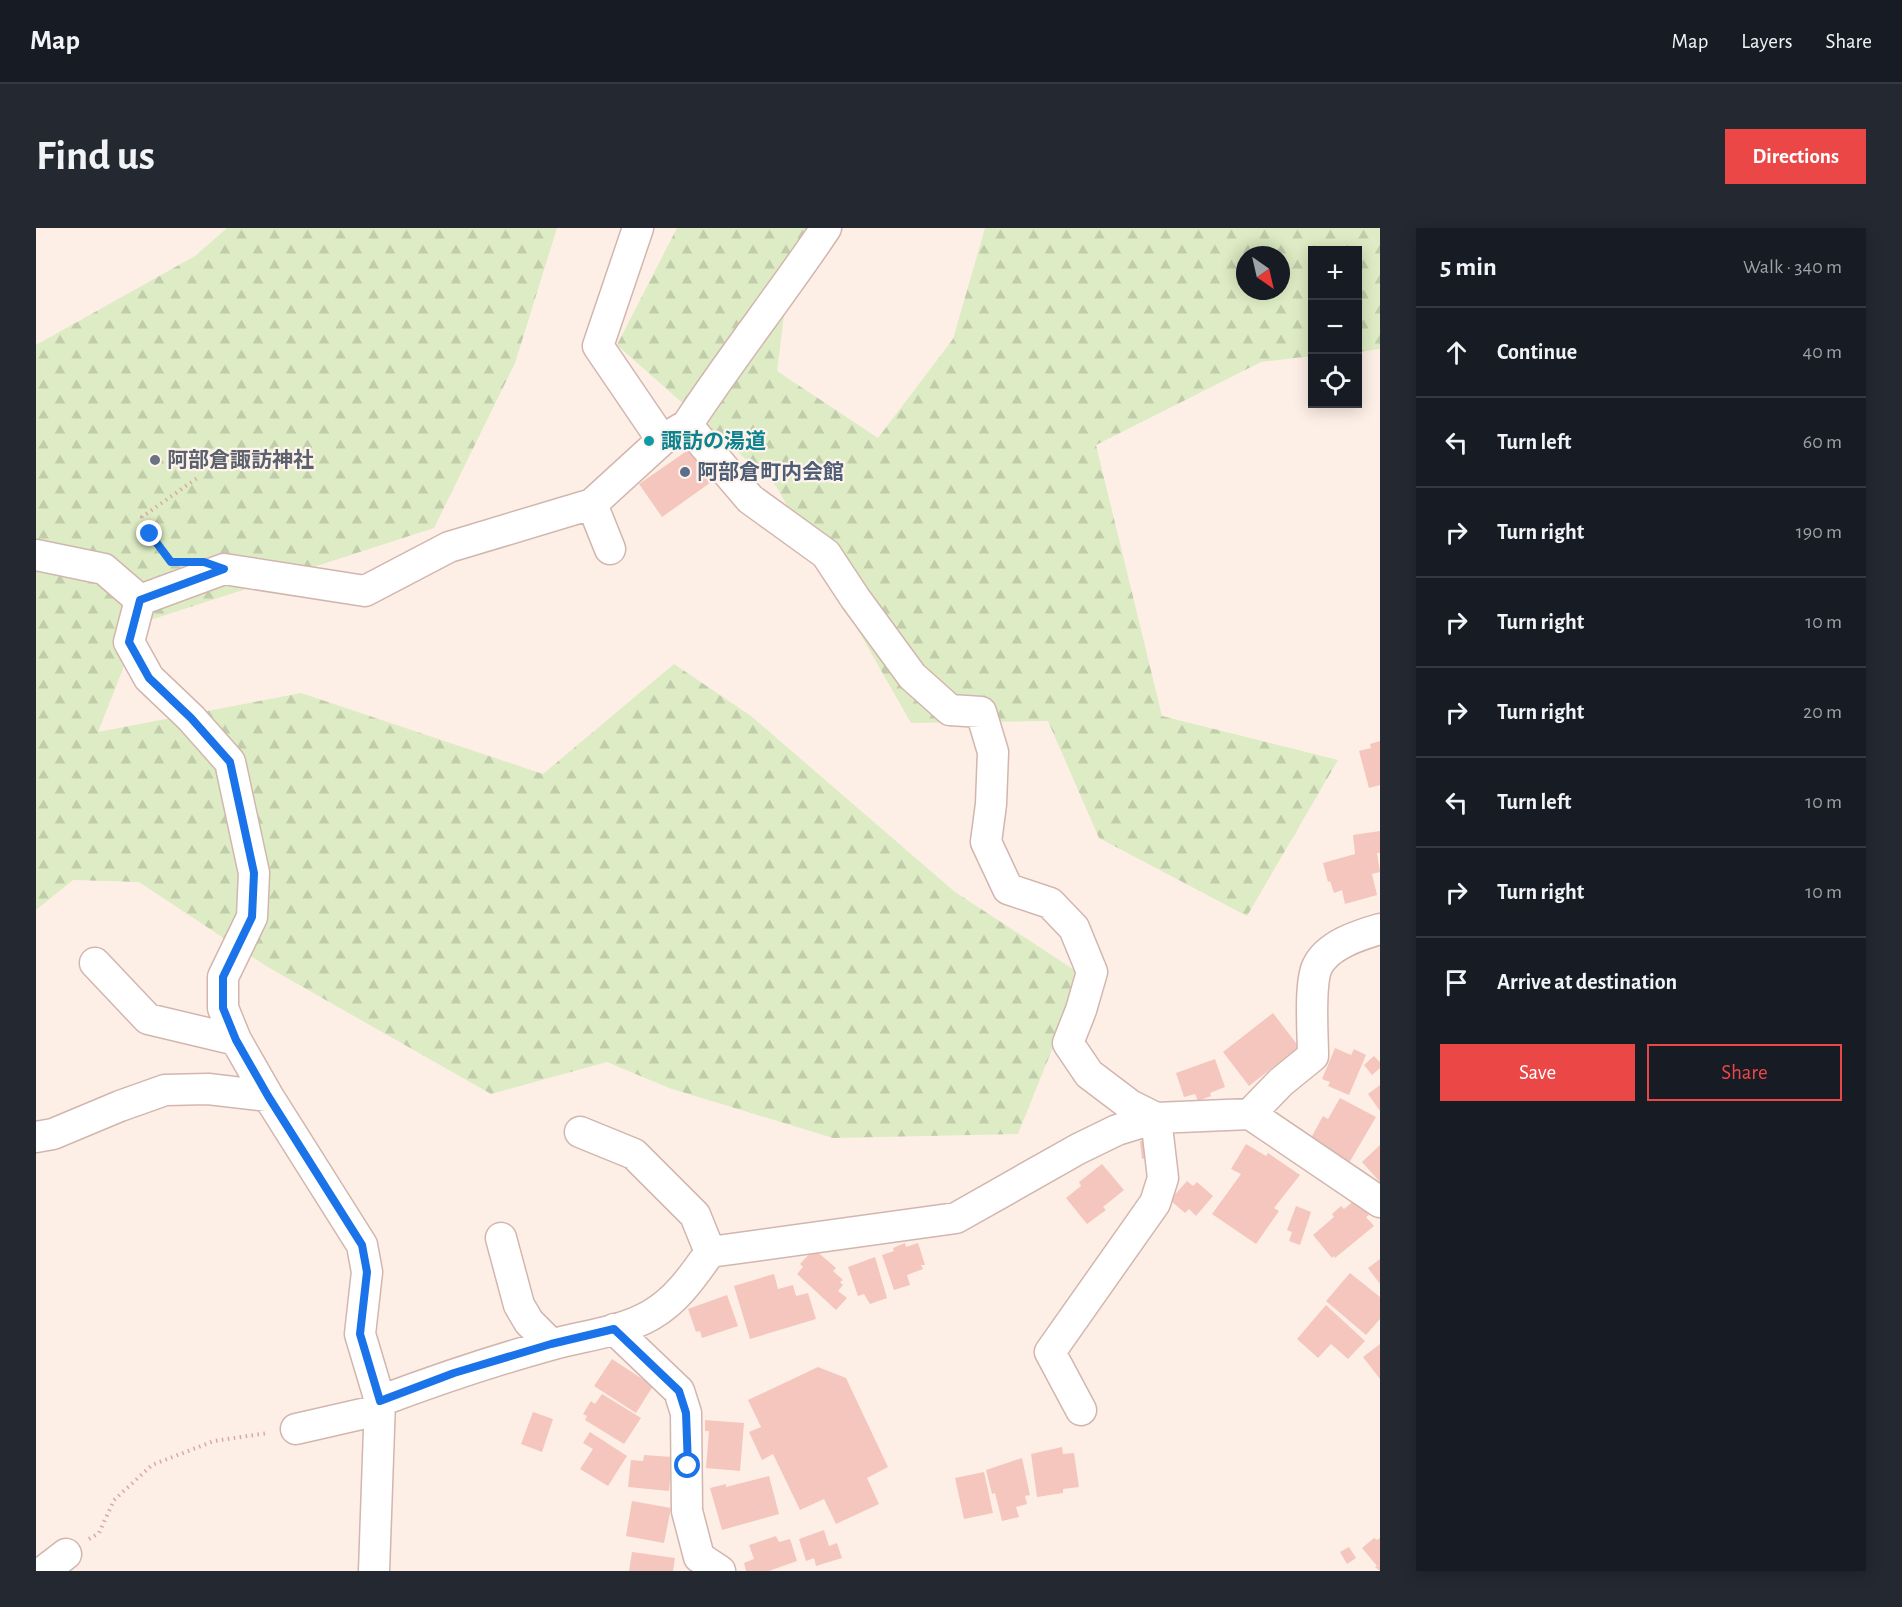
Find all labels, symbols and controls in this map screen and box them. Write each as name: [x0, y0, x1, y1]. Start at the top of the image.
text: Map: [30, 27, 80, 55]
text: Map: [1672, 31, 1708, 52]
text: Layers: [1741, 31, 1792, 52]
text: Share: [1825, 31, 1872, 52]
button: Directions: [1725, 129, 1866, 184]
text: Find us: [36, 135, 155, 177]
north arrow: [1236, 246, 1290, 300]
map controls: [1308, 246, 1362, 408]
button: +: [1308, 246, 1362, 300]
text: 5 min: [1440, 254, 1497, 280]
text: Walk · 340 m: [1743, 257, 1842, 277]
button: −: [1308, 300, 1362, 354]
icon: ahead: [1440, 336, 1473, 369]
text: Continue: [1497, 341, 1577, 363]
text: 40 m: [1803, 342, 1842, 362]
button: locate: [1308, 354, 1362, 408]
icon: left: [1440, 426, 1473, 459]
place label: 諏訪の湯道: [661, 429, 766, 452]
text: Turn left: [1497, 431, 1571, 453]
text: 60 m: [1803, 432, 1842, 452]
marker: 諏訪の湯道: [642, 434, 656, 448]
place label: 阿部倉諏訪神社: [167, 448, 314, 471]
marker: 阿部倉諏訪神社: [148, 453, 162, 467]
place label: 阿部倉町内会館: [697, 461, 844, 483]
marker: 阿部倉町内会館: [678, 465, 692, 479]
icon: right: [1440, 516, 1473, 549]
route end: [136, 520, 162, 546]
text: Turn right: [1497, 521, 1584, 543]
text: 190 m: [1796, 522, 1842, 542]
icon: right: [1440, 606, 1473, 639]
text: Turn right: [1497, 611, 1584, 633]
text: 10 m: [1805, 612, 1842, 632]
icon: right: [1440, 696, 1473, 729]
text: Turn right: [1497, 701, 1584, 723]
text: 20 m: [1803, 702, 1842, 722]
icon: left: [1440, 786, 1473, 819]
text: Turn left: [1497, 791, 1571, 813]
text: 10 m: [1805, 792, 1842, 812]
icon: right: [1440, 876, 1473, 909]
text: Turn right: [1497, 881, 1584, 903]
text: 10 m: [1805, 882, 1842, 902]
icon: arrive: [1440, 966, 1473, 999]
text: Arrive at destination: [1497, 971, 1677, 993]
button: Save: [1440, 1044, 1635, 1101]
button: Share: [1647, 1044, 1842, 1101]
route start: [674, 1452, 700, 1478]

